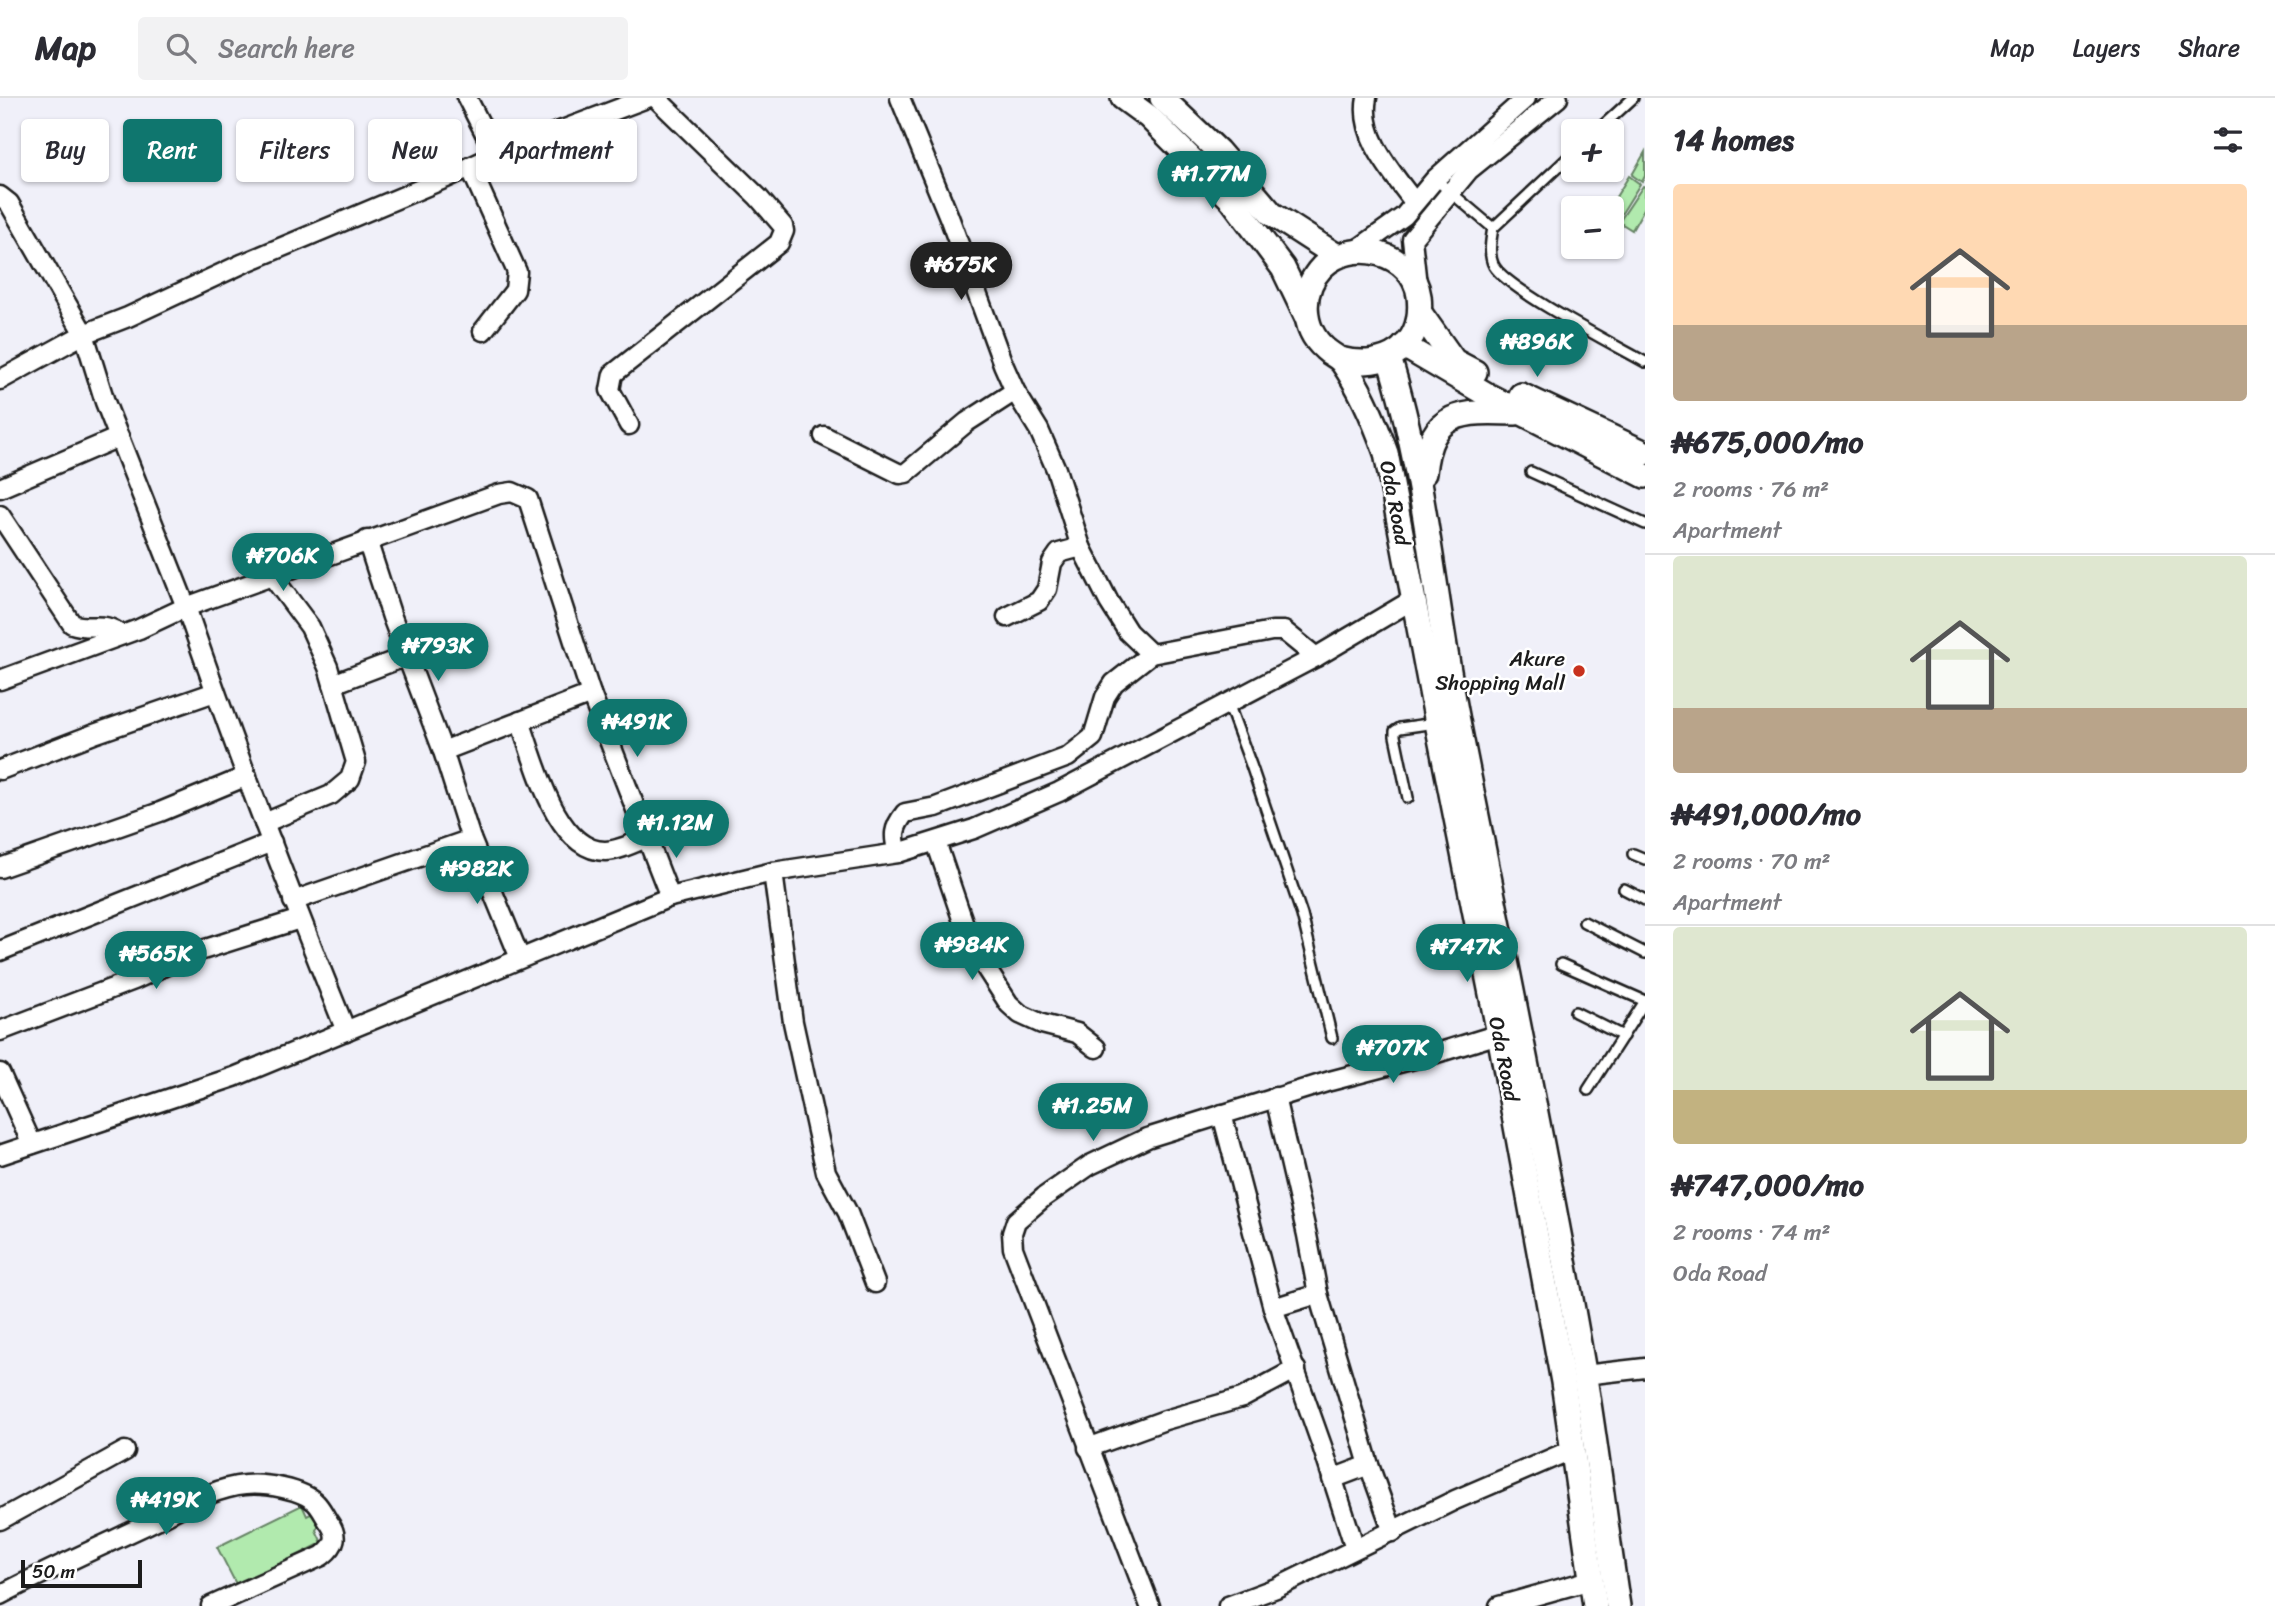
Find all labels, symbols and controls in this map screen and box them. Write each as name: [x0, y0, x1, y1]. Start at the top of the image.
search box: [138, 17, 628, 80]
text: Map: [35, 19, 96, 77]
text: Search here: [218, 25, 355, 71]
text: Map: [1990, 27, 2035, 69]
text: Layers: [2073, 27, 2140, 69]
text: Share: [2178, 27, 2240, 69]
icon: search: [162, 29, 200, 67]
text: 14 homes: [1673, 113, 1794, 167]
chip: Buy: [21, 119, 109, 182]
chip: Rent: [123, 119, 222, 182]
chip: Filters: [236, 119, 354, 182]
chip: New: [368, 119, 462, 182]
chip: Apartment: [476, 119, 637, 182]
map controls: [1561, 119, 1624, 259]
button: +: [1561, 119, 1624, 182]
icon: filters: [2209, 121, 2247, 159]
pin: ₦1.77M: [1155, 152, 1269, 211]
text: ₦1.77M: [1173, 153, 1251, 194]
button: −: [1561, 196, 1624, 259]
icon: home: [1897, 230, 2023, 356]
pin: ₦675K: [912, 242, 1010, 302]
text: ₦675K: [926, 244, 996, 285]
pin: ₦896K: [1488, 320, 1586, 379]
text: ₦896K: [1502, 321, 1572, 362]
text: ₦675,000/mo: [1673, 415, 1864, 469]
street label: Oda Road: [1368, 457, 1422, 551]
text: 2 rooms · 76 m²: [1673, 469, 1829, 510]
text: Apartment: [1673, 510, 1782, 551]
pin: ₦706K: [234, 533, 332, 593]
text: ₦706K: [248, 535, 318, 576]
icon: home: [1897, 602, 2023, 728]
pin: ₦793K: [389, 624, 487, 683]
text: ₦793K: [403, 625, 473, 666]
place label: Akure Shopping Mall: [1435, 640, 1566, 702]
marker: Akure Shopping Mall: [1571, 663, 1587, 679]
pin: ₦491K: [588, 700, 686, 759]
text: ₦491K: [603, 701, 671, 742]
text: ₦491,000/mo: [1673, 787, 1861, 841]
pin: ₦1.12M: [619, 800, 733, 860]
text: ₦1.12M: [639, 802, 713, 843]
text: 2 rooms · 70 m²: [1673, 841, 1831, 882]
pin: ₦982K: [428, 846, 526, 906]
text: ₦982K: [442, 848, 512, 889]
text: Apartment: [1673, 882, 1782, 923]
pin: ₦984K: [923, 922, 1021, 982]
text: ₦984K: [936, 924, 1008, 965]
pin: ₦747K: [1418, 924, 1516, 984]
text: ₦747K: [1432, 926, 1502, 967]
pin: ₦565K: [107, 932, 205, 991]
text: ₦565K: [121, 933, 191, 974]
icon: home: [1897, 973, 2023, 1099]
street label: Oda Road: [1477, 1013, 1531, 1107]
pin: ₦707K: [1344, 1026, 1442, 1085]
text: ₦707K: [1358, 1027, 1428, 1068]
pin: ₦1.25M: [1036, 1084, 1150, 1143]
text: ₦1.25M: [1054, 1085, 1132, 1126]
text: ₦747,000/mo: [1673, 1158, 1864, 1212]
text: 2 rooms · 74 m²: [1673, 1212, 1830, 1253]
text: Oda Road: [1673, 1253, 1767, 1294]
pin: ₦419K: [117, 1478, 215, 1537]
text: ₦419K: [132, 1479, 200, 1520]
text: 50 m: [32, 1555, 75, 1588]
scale bar: [21, 1557, 142, 1589]

